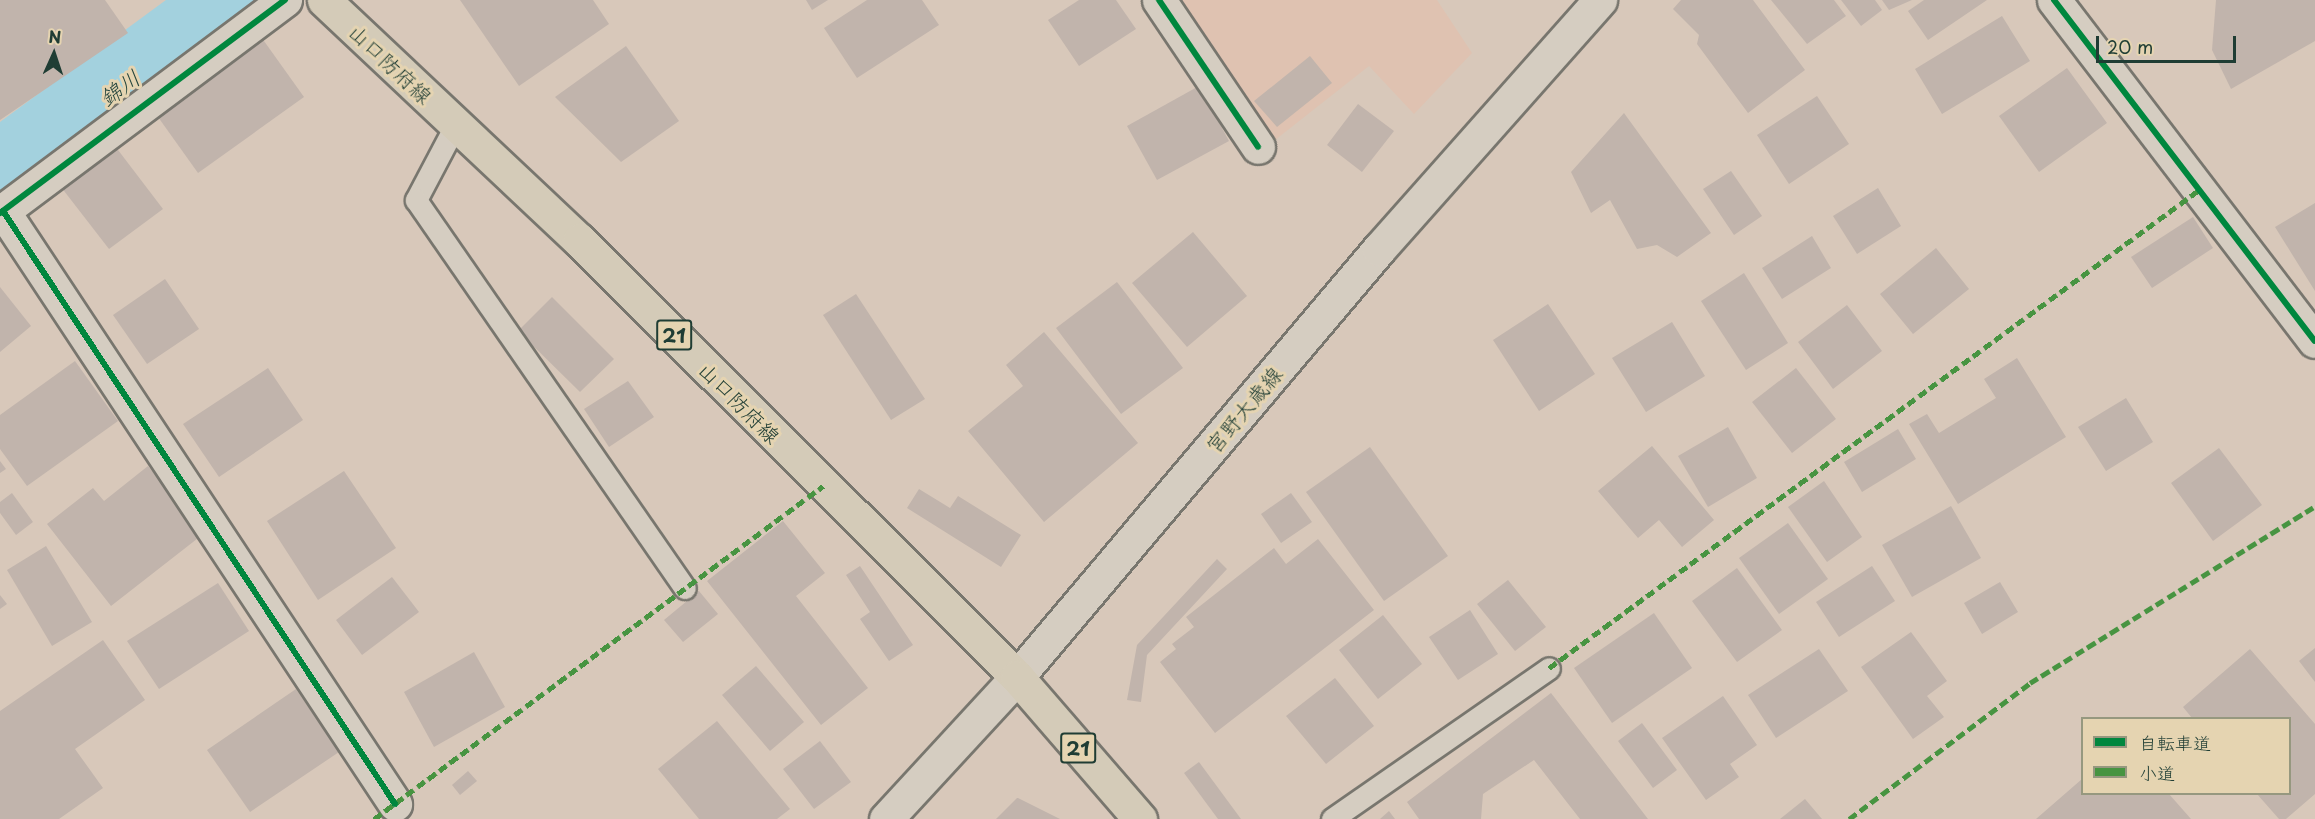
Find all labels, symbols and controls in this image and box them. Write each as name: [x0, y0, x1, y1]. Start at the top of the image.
street label: 山口防府線: [344, 18, 438, 108]
north arrow: [24, 24, 84, 84]
text: N: [48, 24, 62, 48]
scale bar: [2099, 24, 2238, 62]
text: 20 m: [2107, 33, 2153, 60]
water label: 錦川: [93, 63, 145, 111]
road number: 21: [656, 318, 692, 352]
street label: 山口防府線: [694, 356, 786, 448]
street label: 宮野大歳線: [1200, 361, 1286, 457]
legend: [2081, 717, 2291, 795]
text: 自転車道: [2139, 729, 2211, 756]
road number: 21: [1060, 731, 1096, 765]
text: 小道: [2139, 759, 2175, 786]

